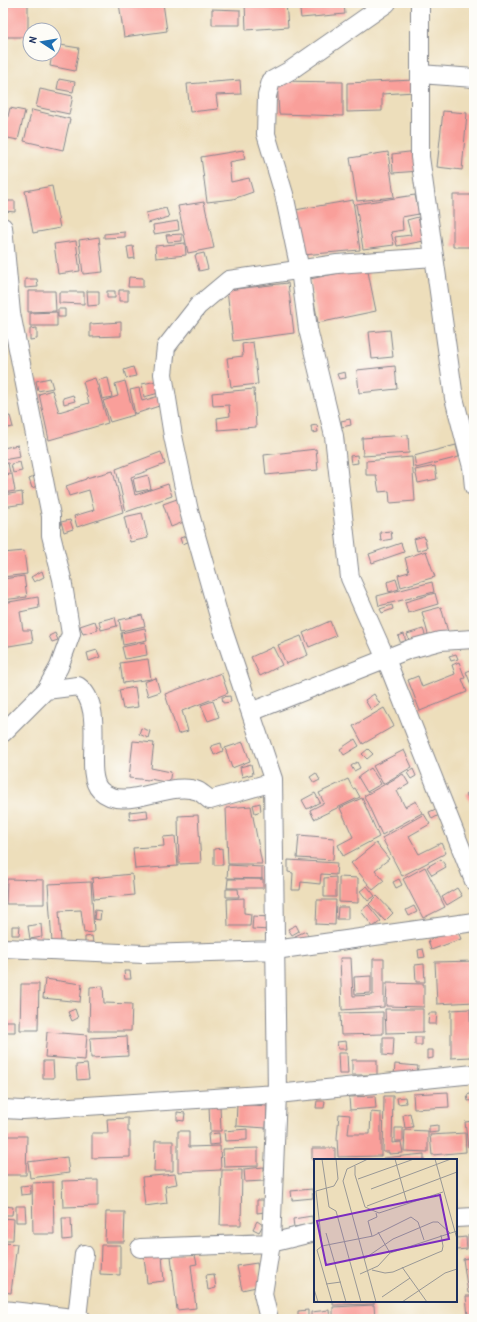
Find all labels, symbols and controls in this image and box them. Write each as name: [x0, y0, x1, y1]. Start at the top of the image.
north arrow: [22, 22, 62, 62]
text: N: [25, 35, 40, 44]
inset map: [314, 1159, 457, 1302]

